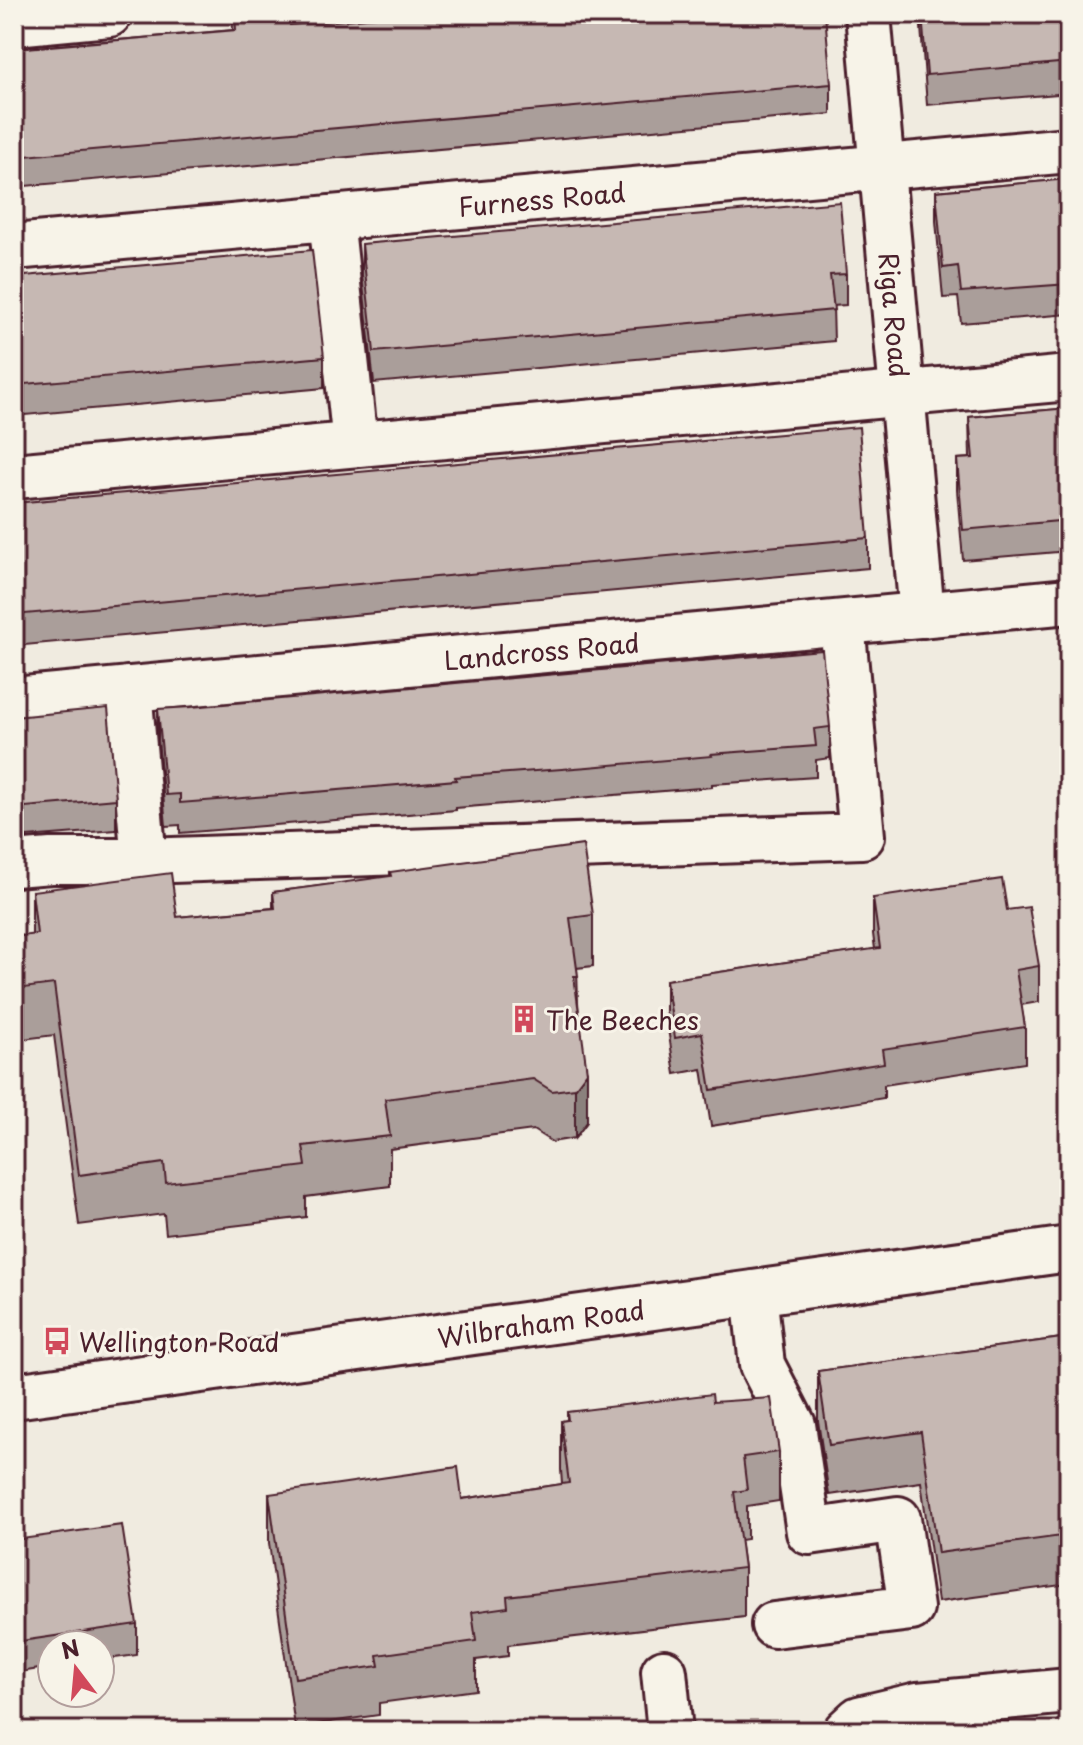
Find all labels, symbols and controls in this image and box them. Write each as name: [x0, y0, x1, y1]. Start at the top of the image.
street label: Furness Road: [457, 171, 627, 226]
street label: Riga Road: [870, 251, 920, 379]
street label: Landcross Road: [442, 622, 641, 679]
place label: The Beeches: [546, 1000, 699, 1039]
building icon: The Beeches: [509, 1004, 539, 1034]
street label: Wilbraham Road: [435, 1289, 647, 1356]
place label: Wellington Road: [79, 1322, 280, 1361]
bus stop icon: Wellington Road: [42, 1326, 72, 1356]
north arrow: [36, 1629, 116, 1709]
text: N: [57, 1630, 83, 1667]

